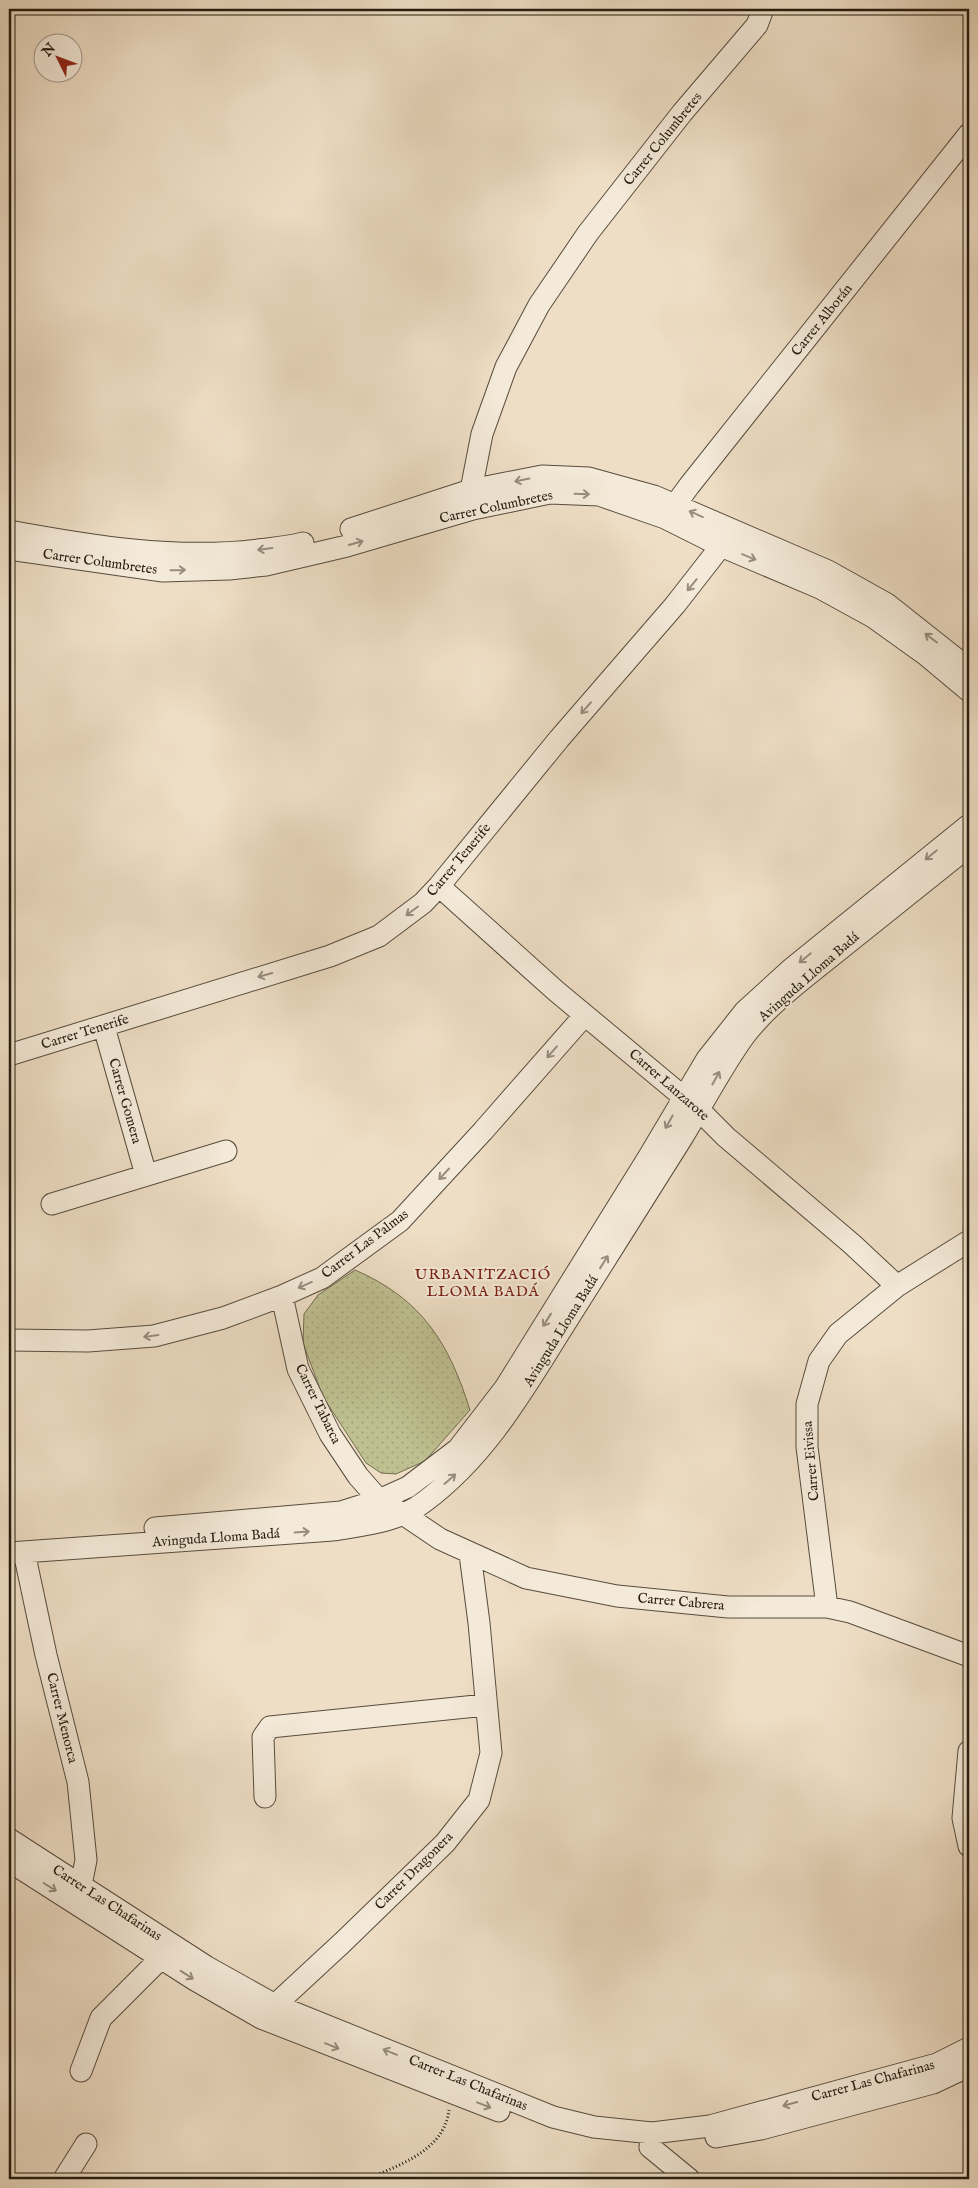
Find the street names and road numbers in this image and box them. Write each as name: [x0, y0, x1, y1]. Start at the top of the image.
street label: Carrer Columbretes: [620, 88, 706, 190]
street label: Carrer Alborán: [787, 280, 857, 360]
street label: Carrer Columbretes: [438, 486, 554, 528]
street label: Carrer Columbretes: [42, 545, 158, 579]
street label: Carrer Tenerife: [423, 819, 495, 900]
street label: Avinguda Lloma Badá: [754, 928, 864, 1026]
street label: Carrer Tenerife: [39, 1010, 131, 1054]
street label: Carrer Lanzarote: [625, 1045, 713, 1125]
street label: Carrer Gomera: [104, 1056, 146, 1147]
street label: Carrer Las Palmas: [318, 1205, 412, 1283]
street label: Avinguda Lloma Badá: [519, 1271, 603, 1391]
street label: Carrer Tabarca: [291, 1361, 346, 1448]
street label: Carrer Eivissa: [798, 1419, 823, 1502]
street label: Avinguda Lloma Badá: [151, 1524, 281, 1552]
street label: Carrer Cabrera: [637, 1589, 726, 1615]
street label: Carrer Menorca: [42, 1671, 82, 1766]
street label: Carrer Dragonera: [371, 1827, 458, 1914]
street label: Carrer Las Chafarinas: [49, 1861, 165, 1945]
street label: Carrer Las Chafarinas: [406, 2051, 530, 2115]
street label: Carrer Las Chafarinas: [809, 2056, 937, 2106]

